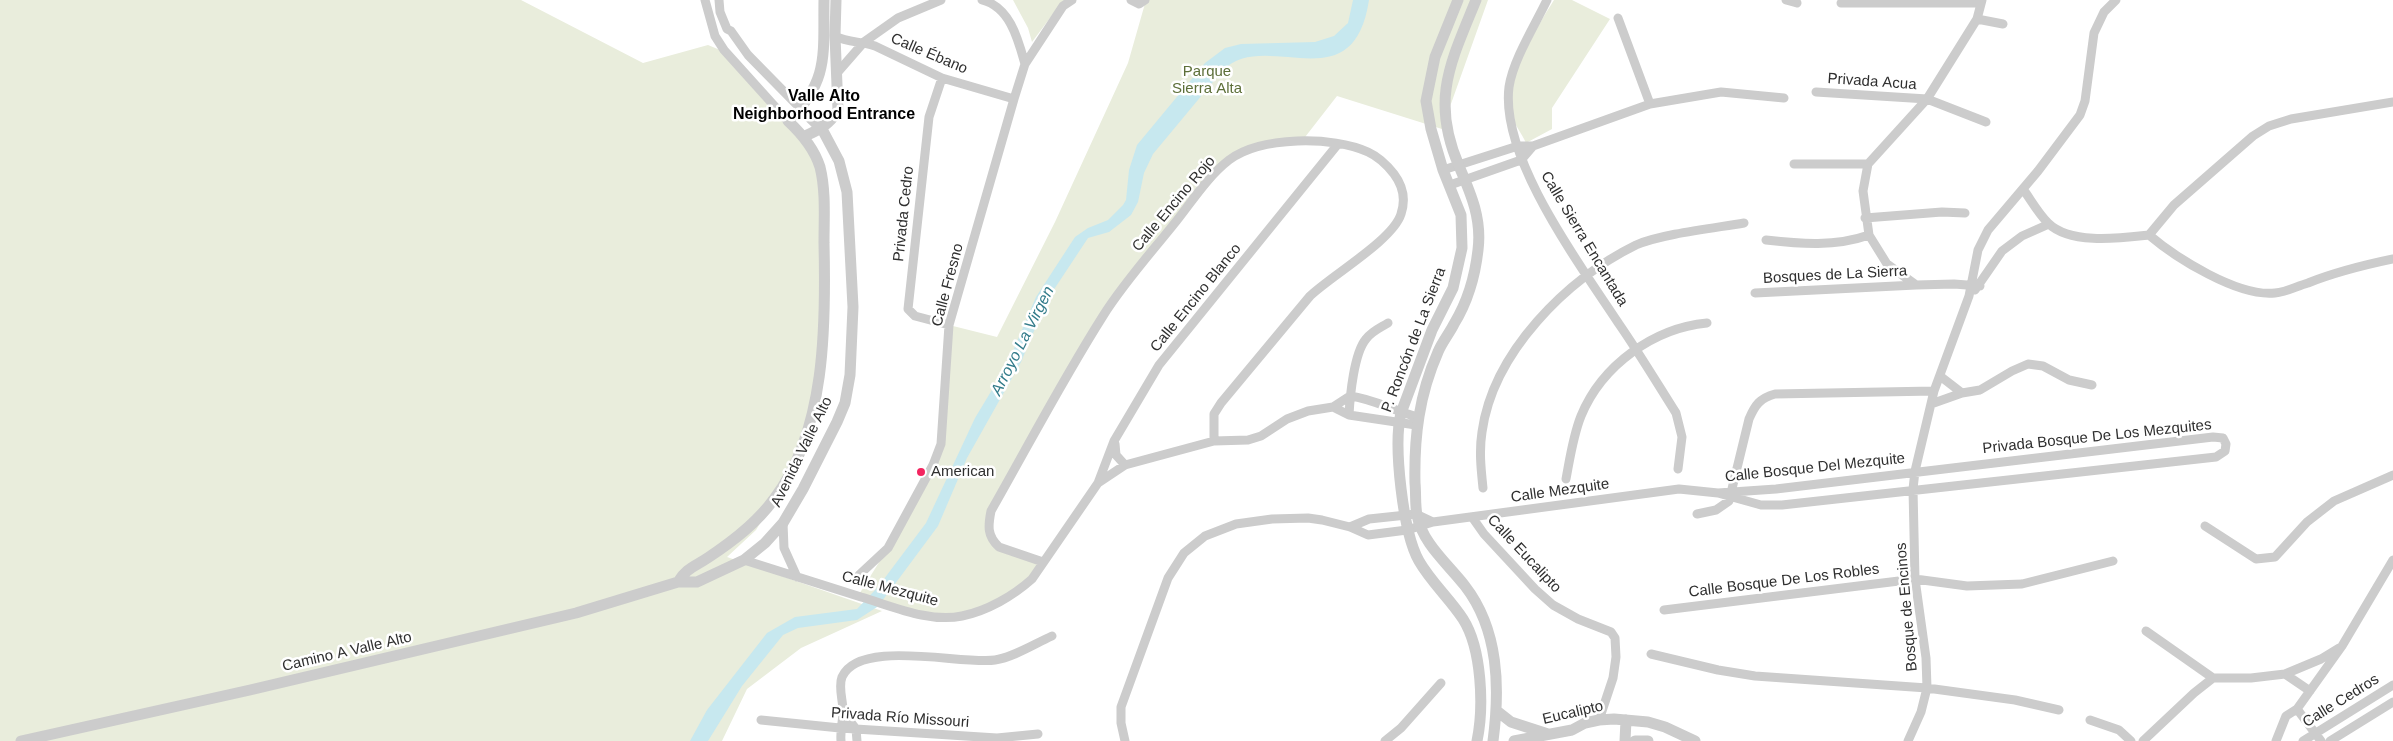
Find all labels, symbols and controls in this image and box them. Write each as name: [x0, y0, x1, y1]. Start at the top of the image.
street label: Calle Ébano: [888, 30, 970, 78]
park label: Parque Sierra Alta: [1172, 63, 1242, 98]
street label: Privada Acua: [1827, 70, 1917, 94]
district label: Valle Alto Neighborhood Entrance: [733, 87, 915, 125]
street label: Calle Encino Rojo: [1129, 153, 1219, 255]
street label: Privada Cedro: [890, 165, 918, 263]
street label: Calle Sierra Encantada: [1537, 168, 1631, 310]
street label: Calle Encino Blanco: [1147, 240, 1245, 356]
street label: Calle Fresno: [928, 242, 968, 328]
street label: Bosques de La Sierra: [1762, 262, 1908, 288]
street label: P. Roncón de La Sierra: [1378, 265, 1450, 415]
water label: Arroyo La Virgen: [987, 283, 1059, 399]
street label: Avenida Valle Alto: [768, 394, 836, 510]
street label: Privada Bosque De Los Mezquites: [1982, 416, 2212, 458]
street label: Calle Bosque Del Mezquite: [1724, 450, 1906, 486]
place label: American: [931, 463, 994, 481]
marker: American: [915, 466, 927, 478]
street label: Calle Mezquite: [1510, 475, 1610, 507]
street label: Calle Eucalipto: [1483, 511, 1565, 597]
street label: Bosque de Encinos: [1892, 542, 1922, 672]
street label: Calle Bosque De Los Robles: [1688, 560, 1880, 602]
street label: Calle Mezquite: [840, 567, 940, 611]
street label: Camino A Valle Alto: [281, 628, 413, 676]
street label: Calle Cedros: [2299, 670, 2383, 732]
street label: Eucalipto: [1541, 697, 1605, 729]
street label: Privada Río Missouri: [830, 704, 970, 732]

